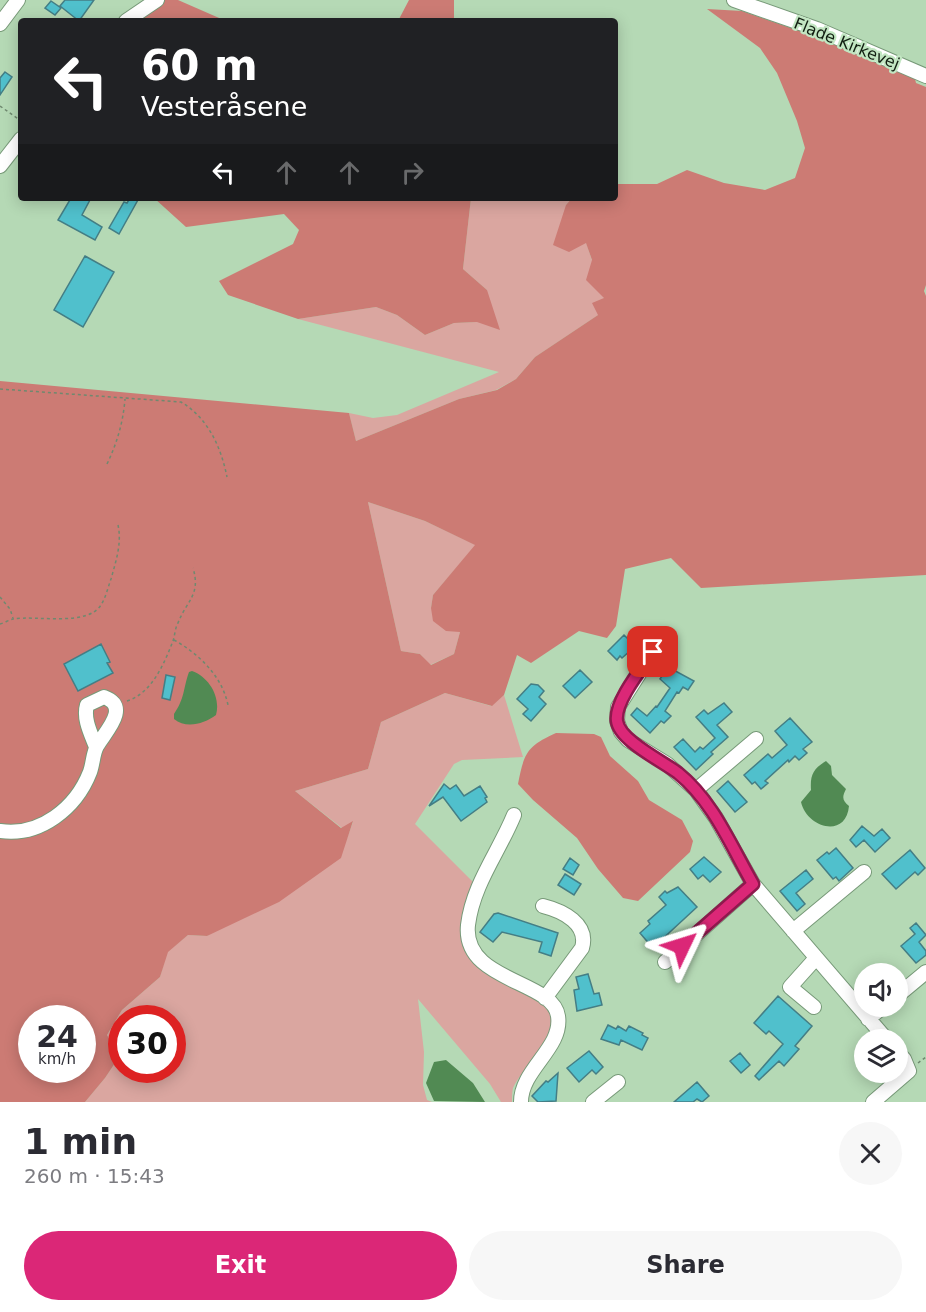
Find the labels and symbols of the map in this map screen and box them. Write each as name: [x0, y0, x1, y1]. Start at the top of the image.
street label: Flade Kirkevej: [791, 14, 902, 73]
pin: [627, 626, 678, 677]
position arrow: [650, 914, 714, 978]
speed limit sign: 30: [108, 1005, 186, 1083]

